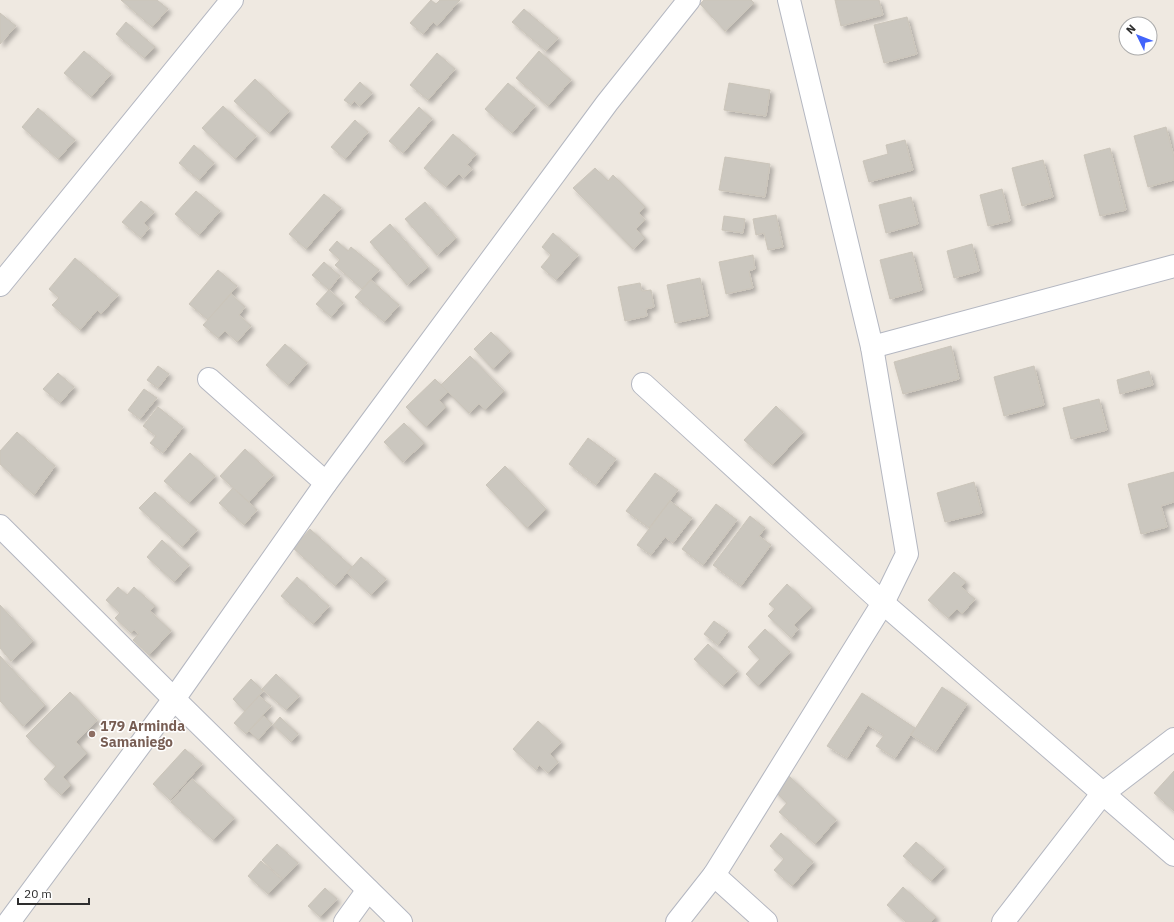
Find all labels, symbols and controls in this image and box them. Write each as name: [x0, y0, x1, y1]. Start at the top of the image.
north arrow: [1118, 16, 1158, 56]
text: N: [1123, 21, 1139, 37]
place label: 179 Arminda Samaniego: [100, 717, 185, 751]
marker: 179 Arminda Samaniego: [87, 729, 97, 739]
scale bar: [18, 880, 89, 906]
text: 20 m: [24, 886, 52, 901]

